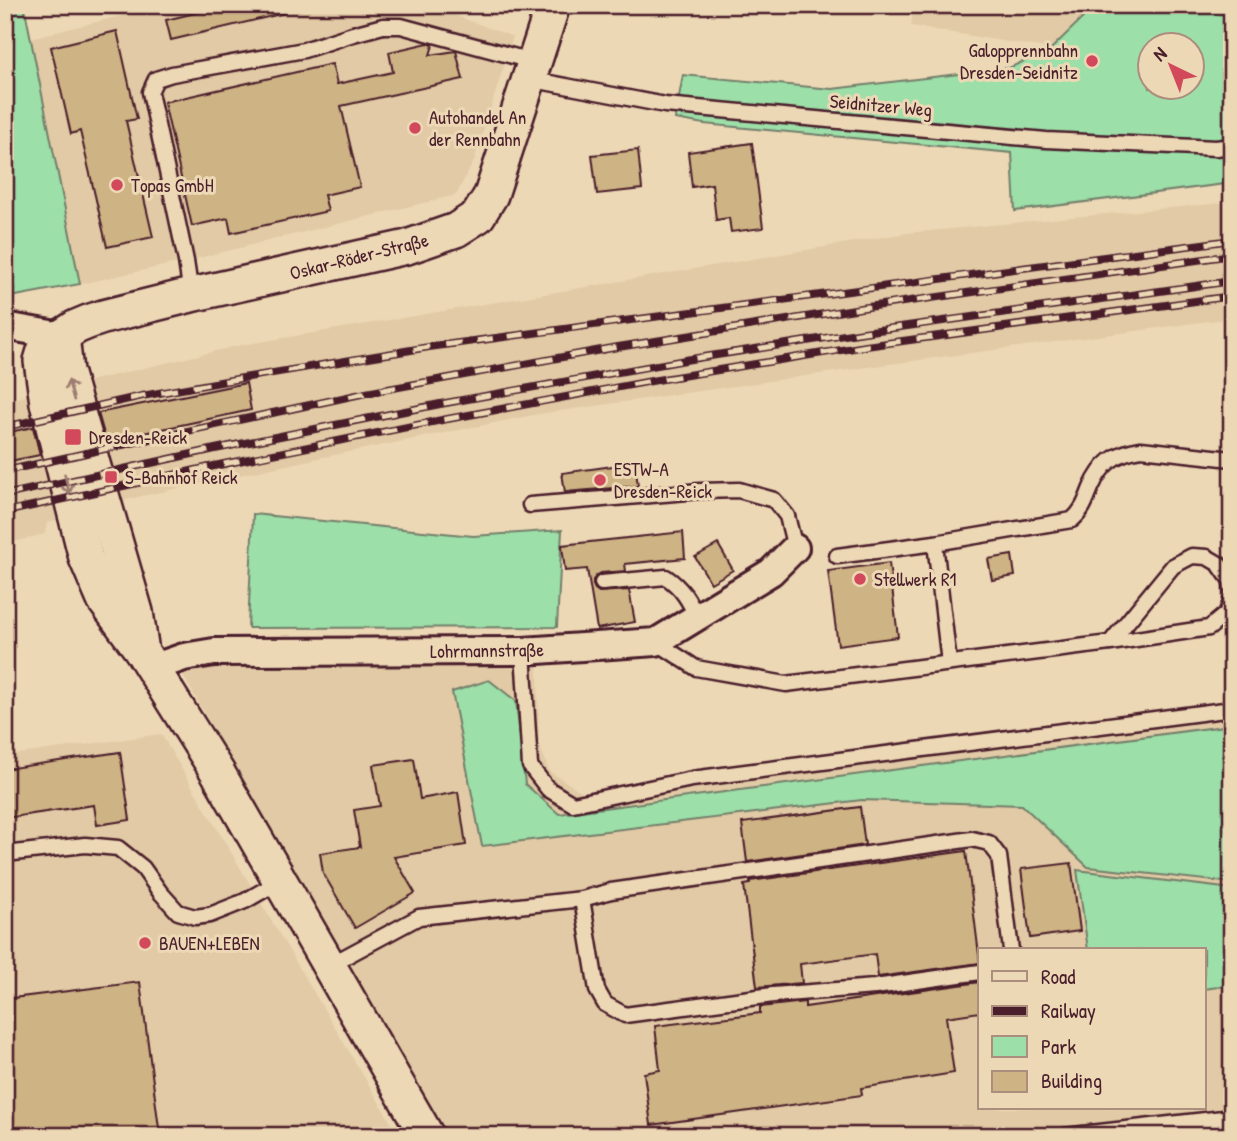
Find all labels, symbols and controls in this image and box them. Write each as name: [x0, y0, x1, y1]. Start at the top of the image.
north arrow: [1136, 32, 1206, 102]
place label: Galopprennbahn Dresden-Seidnitz: [960, 37, 1078, 85]
text: N: [1147, 41, 1172, 67]
marker: Galopprennbahn Dresden-Seidnitz: [1084, 53, 1100, 69]
street label: Seidnitzer Weg: [829, 88, 933, 122]
place label: Autohandel An der Rennbahn: [429, 104, 526, 152]
marker: Autohandel An der Rennbahn: [407, 120, 423, 136]
place label: Topas GmbH: [131, 172, 214, 198]
marker: Topas GmbH: [109, 177, 125, 193]
street label: Oskar-Röder-Straße: [287, 226, 431, 286]
one-way arrow: [64, 379, 77, 401]
place label: Dresden-Reick: [89, 424, 187, 450]
marker: Dresden-Reick: [63, 427, 83, 447]
place label: ESTW-A Dresden-Reick: [614, 456, 712, 504]
place label: S-Bahnhof Reick: [125, 464, 238, 490]
marker: S-Bahnhof Reick: [103, 469, 119, 485]
one-way arrow: [61, 472, 74, 495]
marker: ESTW-A Dresden-Reick: [592, 472, 608, 488]
place label: Stellwerk R1: [874, 566, 957, 592]
marker: Stellwerk R1: [852, 571, 868, 587]
street label: Lohrmannstraße: [430, 636, 545, 664]
place label: BAUEN+LEBEN: [159, 930, 260, 956]
marker: BAUEN+LEBEN: [137, 935, 153, 951]
legend: [978, 948, 1206, 1110]
text: Road: [1041, 962, 1075, 991]
text: Railway: [1041, 996, 1096, 1025]
text: Park: [1041, 1032, 1076, 1061]
text: Building: [1041, 1066, 1102, 1095]

